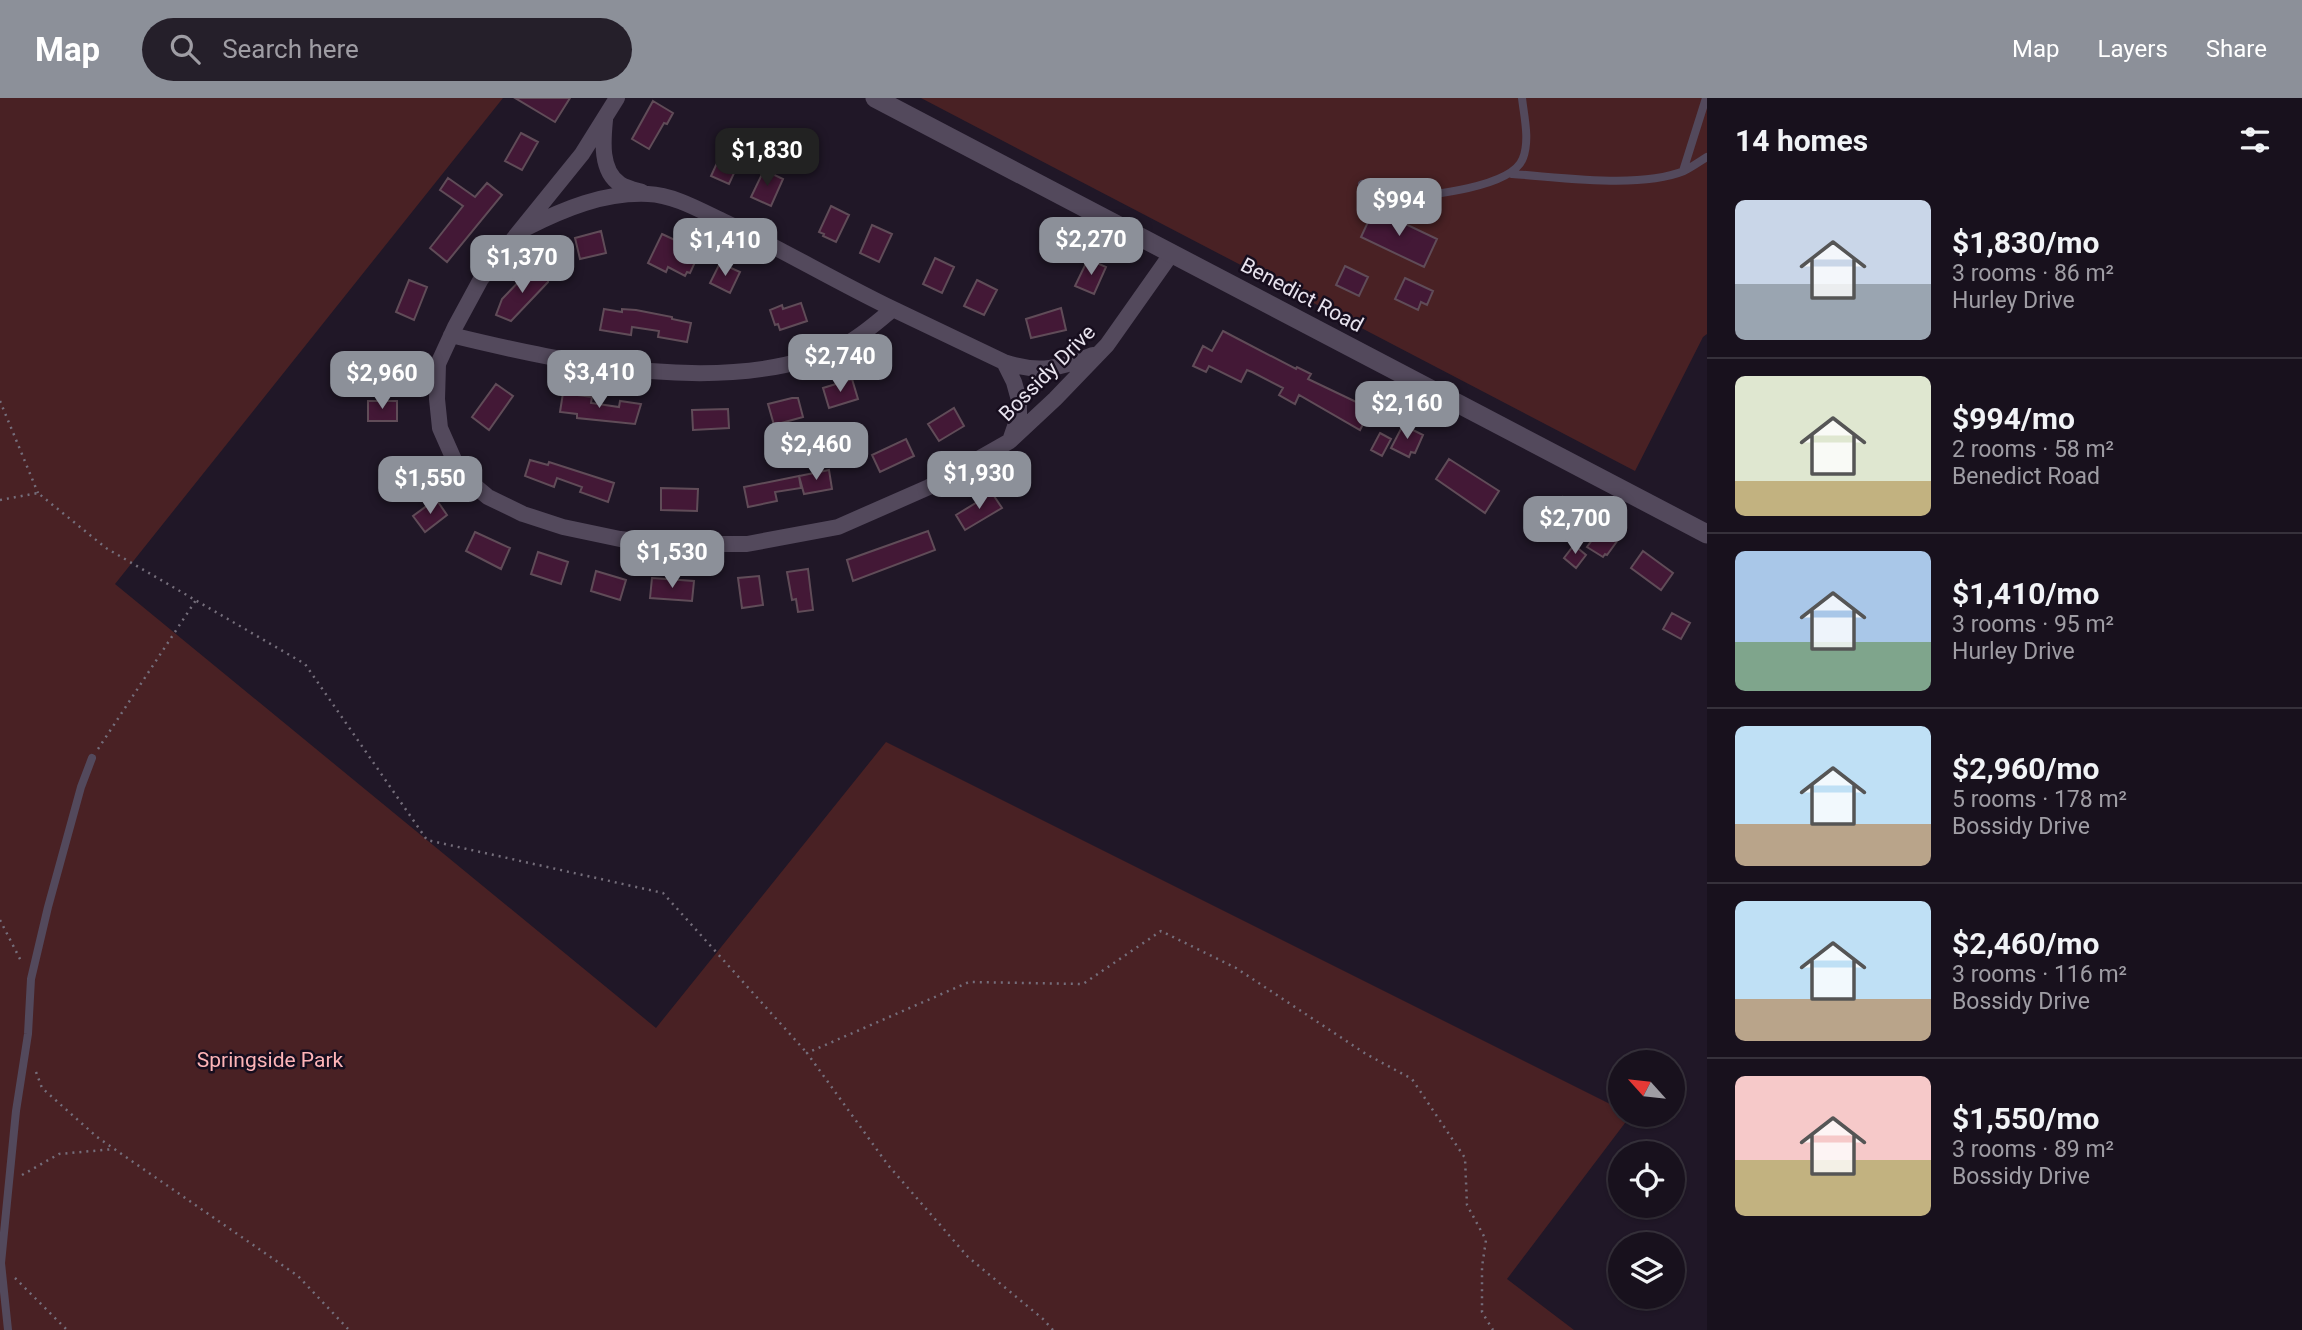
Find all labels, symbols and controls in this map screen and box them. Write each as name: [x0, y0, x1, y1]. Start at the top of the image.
search box: [142, 18, 632, 81]
text: Map: [35, 30, 100, 69]
icon: search: [166, 30, 204, 68]
text: Search here: [222, 34, 359, 64]
text: Map: [2012, 35, 2060, 63]
text: Layers: [2098, 35, 2168, 63]
text: Share: [2206, 35, 2267, 63]
icon: filters: [2236, 121, 2274, 159]
text: 14 homes: [1735, 123, 1868, 158]
pin: $1,830: [710, 129, 824, 188]
text: $1,830: [731, 137, 803, 164]
pin: $994: [1358, 178, 1440, 238]
text: $994: [1373, 187, 1425, 214]
pin: $1,410: [668, 218, 782, 278]
pin: $2,270: [1034, 218, 1148, 277]
text: $1,830/mo: [1952, 225, 2100, 260]
text: $2,270: [1055, 226, 1127, 253]
text: $1,410: [689, 227, 761, 254]
icon: home: [1791, 228, 1875, 312]
pin: $1,370: [465, 236, 579, 295]
text: $1,370: [486, 244, 558, 271]
street label: Benedict Road: [1237, 253, 1367, 337]
text: 3 rooms · 86 m²: [1952, 260, 2114, 287]
text: Hurley Drive: [1952, 287, 2075, 314]
street label: Bossidy Drive: [994, 320, 1100, 426]
pin: $2,740: [783, 334, 897, 394]
text: $2,740: [804, 343, 876, 370]
pin: $3,410: [542, 350, 656, 410]
pin: $2,960: [325, 352, 439, 411]
text: $3,410: [563, 359, 635, 386]
text: $2,960: [346, 360, 418, 387]
pin: $2,160: [1350, 382, 1464, 441]
text: $2,160: [1371, 390, 1443, 417]
text: $994/mo: [1952, 401, 2075, 436]
icon: home: [1791, 404, 1875, 488]
pin: $2,460: [759, 422, 873, 482]
text: $2,460: [780, 431, 852, 458]
text: 2 rooms · 58 m²: [1952, 436, 2114, 463]
pin: $1,930: [922, 452, 1036, 511]
pin: $1,550: [373, 456, 487, 516]
text: $1,930: [943, 460, 1015, 487]
text: Benedict Road: [1952, 463, 2100, 490]
text: $1,550: [394, 465, 466, 492]
pin: $2,700: [1518, 496, 1632, 556]
text: $2,700: [1539, 505, 1611, 532]
pin: $1,530: [615, 531, 729, 590]
text: $1,530: [636, 539, 708, 566]
text: $1,410/mo: [1952, 576, 2100, 611]
icon: home: [1791, 579, 1875, 663]
text: 3 rooms · 95 m²: [1952, 611, 2114, 638]
text: Hurley Drive: [1952, 638, 2075, 665]
text: $2,960/mo: [1952, 751, 2100, 786]
icon: home: [1791, 754, 1875, 838]
text: 5 rooms · 178 m²: [1952, 786, 2127, 813]
text: Bossidy Drive: [1952, 813, 2090, 840]
text: $2,460/mo: [1952, 926, 2100, 961]
icon: home: [1791, 929, 1875, 1013]
text: 3 rooms · 116 m²: [1952, 961, 2127, 988]
text: Bossidy Drive: [1952, 988, 2090, 1015]
park label: Springside Park: [197, 1048, 344, 1072]
north arrow: [1608, 1050, 1685, 1127]
map controls: [1608, 1050, 1685, 1309]
text: $1,550/mo: [1952, 1101, 2100, 1136]
icon: home: [1791, 1104, 1875, 1188]
text: 3 rooms · 89 m²: [1952, 1136, 2114, 1163]
button: locate: [1608, 1141, 1685, 1218]
text: Bossidy Drive: [1952, 1163, 2090, 1190]
button: layers: [1608, 1232, 1685, 1309]

